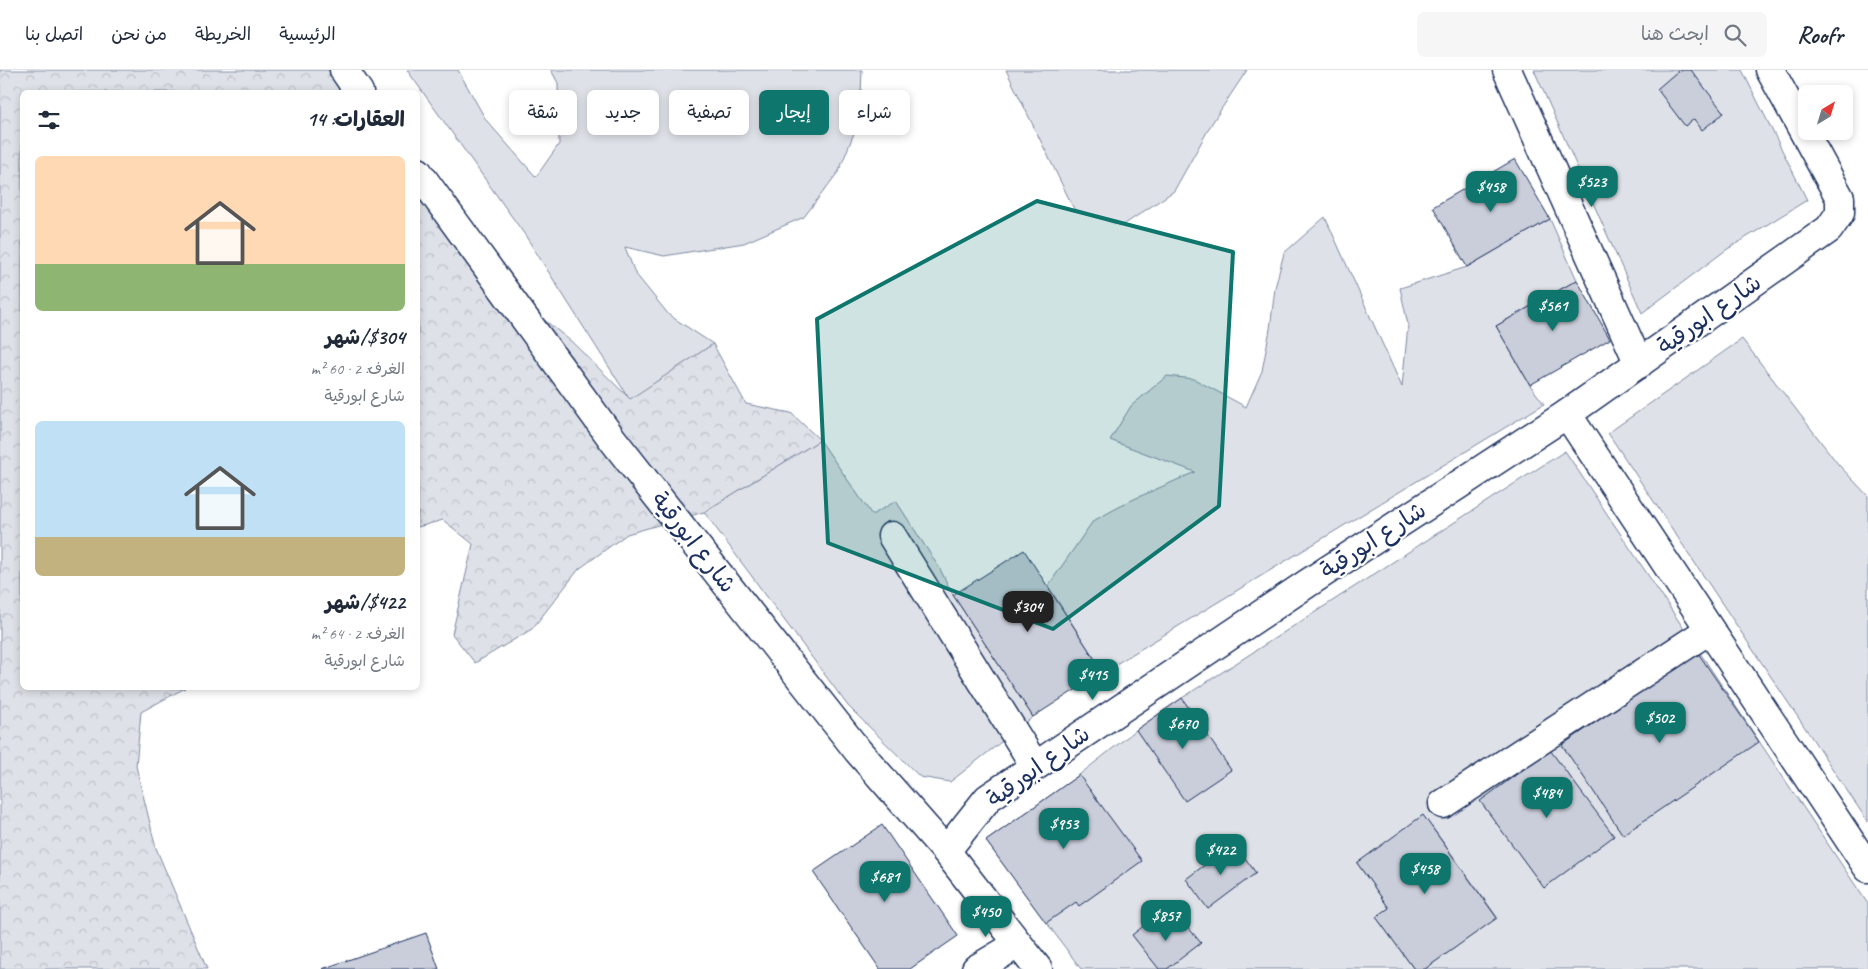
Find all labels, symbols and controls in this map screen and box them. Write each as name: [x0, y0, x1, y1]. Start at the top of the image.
search box: [1417, 12, 1767, 57]
text: Roofr: [1797, 20, 1843, 50]
icon: search: [1721, 21, 1749, 49]
text: ابحث هنا: [1641, 22, 1709, 46]
text: اتصل بنا: [25, 23, 83, 45]
text: من نحن: [111, 23, 167, 45]
text: الخريطة: [195, 23, 251, 45]
text: الرئيسية: [279, 23, 336, 45]
north arrow: [1798, 85, 1852, 140]
map controls: [1798, 85, 1853, 140]
chip: شقة: [509, 90, 577, 135]
chip: جديد: [587, 90, 659, 135]
chip: تصفية: [669, 90, 749, 135]
chip: إيجار: [759, 90, 829, 135]
chip: شراء: [839, 90, 910, 135]
icon: filters: [35, 106, 63, 134]
text: العقارات: 14: [307, 106, 405, 132]
pin: $523: [1562, 166, 1622, 208]
pin: $458: [1461, 170, 1521, 213]
text: $523: [1578, 172, 1606, 192]
text: $458: [1477, 177, 1505, 197]
icon: home: [175, 188, 265, 278]
street label: شارع ابورقية: [1651, 267, 1768, 363]
pin: $561: [1523, 290, 1583, 332]
text: $561: [1539, 296, 1567, 316]
text: $304/شهر: [325, 324, 405, 350]
text: الغرف: 2 · 60 m²: [311, 359, 405, 379]
text: شارع ابورقية: [325, 386, 405, 406]
icon: home: [175, 453, 265, 543]
street label: شارع ابورقية: [643, 485, 743, 600]
street label: شارع ابورقية: [1314, 495, 1433, 587]
text: $422/شهر: [325, 589, 405, 615]
pin: $304: [998, 590, 1058, 633]
text: $304: [1014, 597, 1042, 617]
text: الغرف: 2 · 64 m²: [311, 624, 405, 644]
text: شارع ابورقية: [325, 651, 405, 671]
pin: $415: [1063, 658, 1123, 701]
text: $415: [1079, 665, 1107, 685]
pin: $502: [1630, 702, 1690, 744]
pin: $670: [1153, 708, 1213, 750]
text: $502: [1646, 708, 1674, 728]
text: $670: [1168, 714, 1198, 734]
street label: شارع ابورقية: [980, 718, 1097, 815]
pin: $484: [1517, 776, 1577, 819]
text: $484: [1533, 783, 1561, 803]
pin: $953: [1034, 808, 1094, 850]
text: $953: [1050, 814, 1078, 834]
pin: $422: [1191, 834, 1251, 876]
text: $422: [1207, 840, 1235, 860]
pin: $458: [1395, 852, 1455, 895]
text: $458: [1411, 859, 1439, 879]
pin: $681: [855, 860, 915, 903]
text: $681: [870, 867, 900, 887]
pin: $450: [956, 896, 1016, 938]
pin: $857: [1136, 900, 1196, 942]
text: $450: [972, 902, 1000, 922]
text: $857: [1152, 906, 1180, 926]

